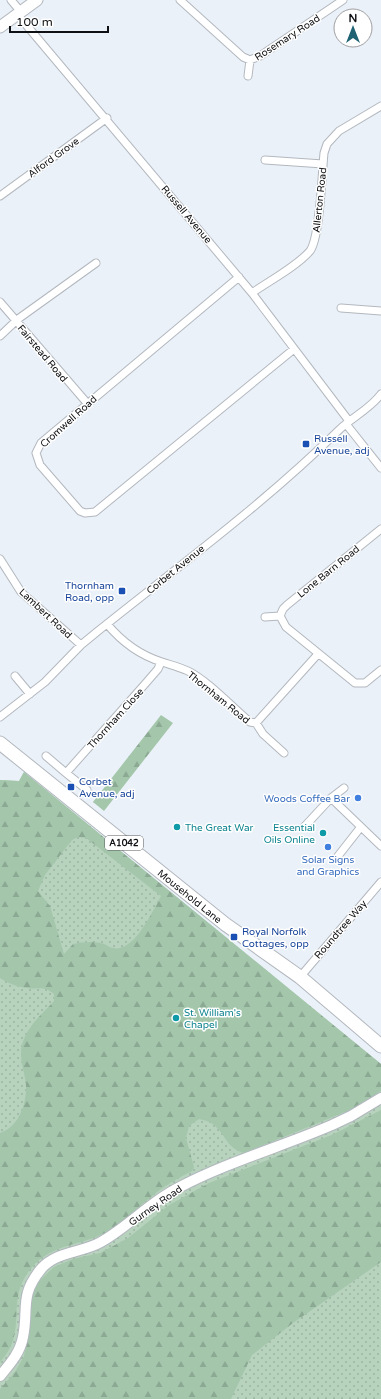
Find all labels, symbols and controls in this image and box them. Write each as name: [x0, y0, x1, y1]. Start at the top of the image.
scale bar: [10, 8, 108, 34]
north arrow: [333, 8, 373, 48]
street label: Rosemary Road: [253, 12, 322, 63]
text: N: [349, 12, 357, 25]
text: 100 m: [16, 15, 53, 29]
street label: Alford Grove: [26, 135, 82, 180]
street label: Allerton Road: [311, 167, 329, 233]
street label: Russell Avenue: [159, 183, 214, 246]
street label: Fairstead Road: [15, 323, 70, 385]
street label: Cromwell Road: [38, 393, 99, 450]
place label: Russell Avenue, adj: [314, 433, 369, 457]
marker: Russell Avenue, adj: [301, 439, 311, 449]
street label: Corbet Avenue: [144, 543, 207, 597]
street label: Lone Barn Road: [295, 543, 362, 600]
place label: Thornham Road, opp: [65, 580, 114, 604]
street label: Lambert Road: [16, 586, 74, 641]
marker: Thornham Road, opp: [117, 586, 127, 596]
street label: Thornham Road: [185, 669, 252, 727]
street label: Thornham Close: [85, 686, 146, 752]
place label: Corbet Avenue, adj: [79, 776, 134, 800]
marker: Corbet Avenue, adj: [66, 782, 76, 792]
place label: Woods Coffee Bar: [264, 793, 350, 805]
marker: Woods Coffee Bar: [353, 793, 363, 803]
marker: The Great War: [172, 822, 182, 832]
place label: The Great War: [185, 822, 254, 834]
place label: Essential Oils Online: [264, 822, 315, 846]
marker: Essential Oils Online: [318, 828, 328, 838]
road number: A1042: [105, 836, 143, 850]
marker: Solar Signs and Graphics: [323, 842, 333, 852]
place label: Solar Signs and Graphics: [297, 854, 360, 878]
street label: Mousehold Lane: [155, 867, 224, 926]
street label: Roundtree Way: [312, 897, 370, 961]
place label: Royal Norfolk Cottages, opp: [242, 926, 309, 950]
marker: Royal Norfolk Cottages, opp: [229, 932, 239, 942]
place label: St. William's Chapel: [184, 1007, 241, 1031]
marker: St. William's Chapel: [171, 1013, 181, 1023]
street label: Gurney Road: [127, 1183, 185, 1229]

